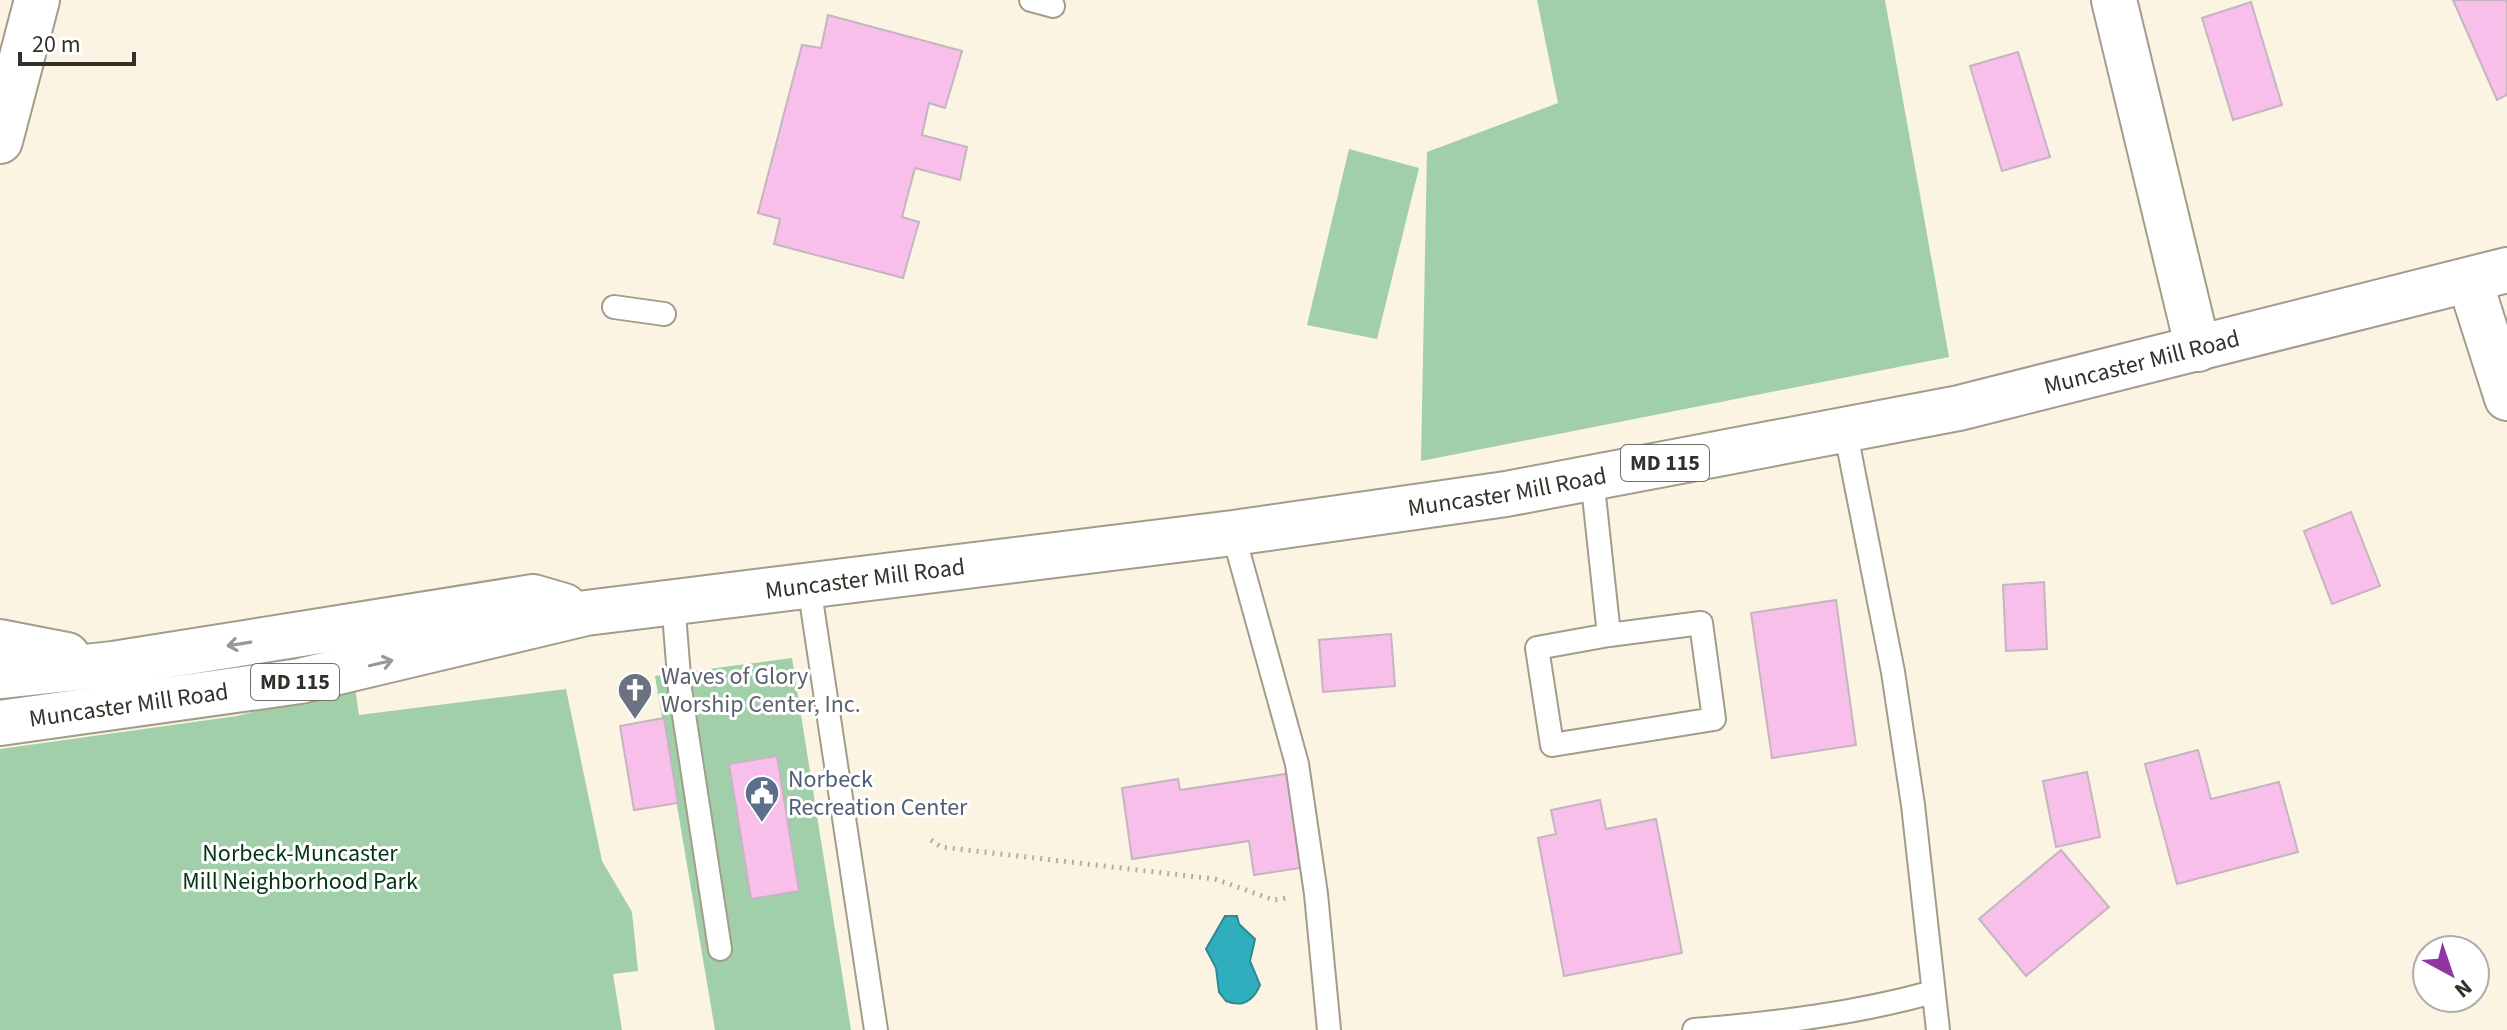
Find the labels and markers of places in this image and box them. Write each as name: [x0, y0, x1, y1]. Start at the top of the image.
place label: Waves of Glory Worship Center, Inc.: [661, 659, 861, 722]
church icon: Waves of Glory Worship Center, Inc.: [616, 671, 654, 721]
place label: Norbeck Recreation Center: [788, 762, 968, 825]
public building icon: Norbeck Recreation Center: [743, 774, 781, 824]

